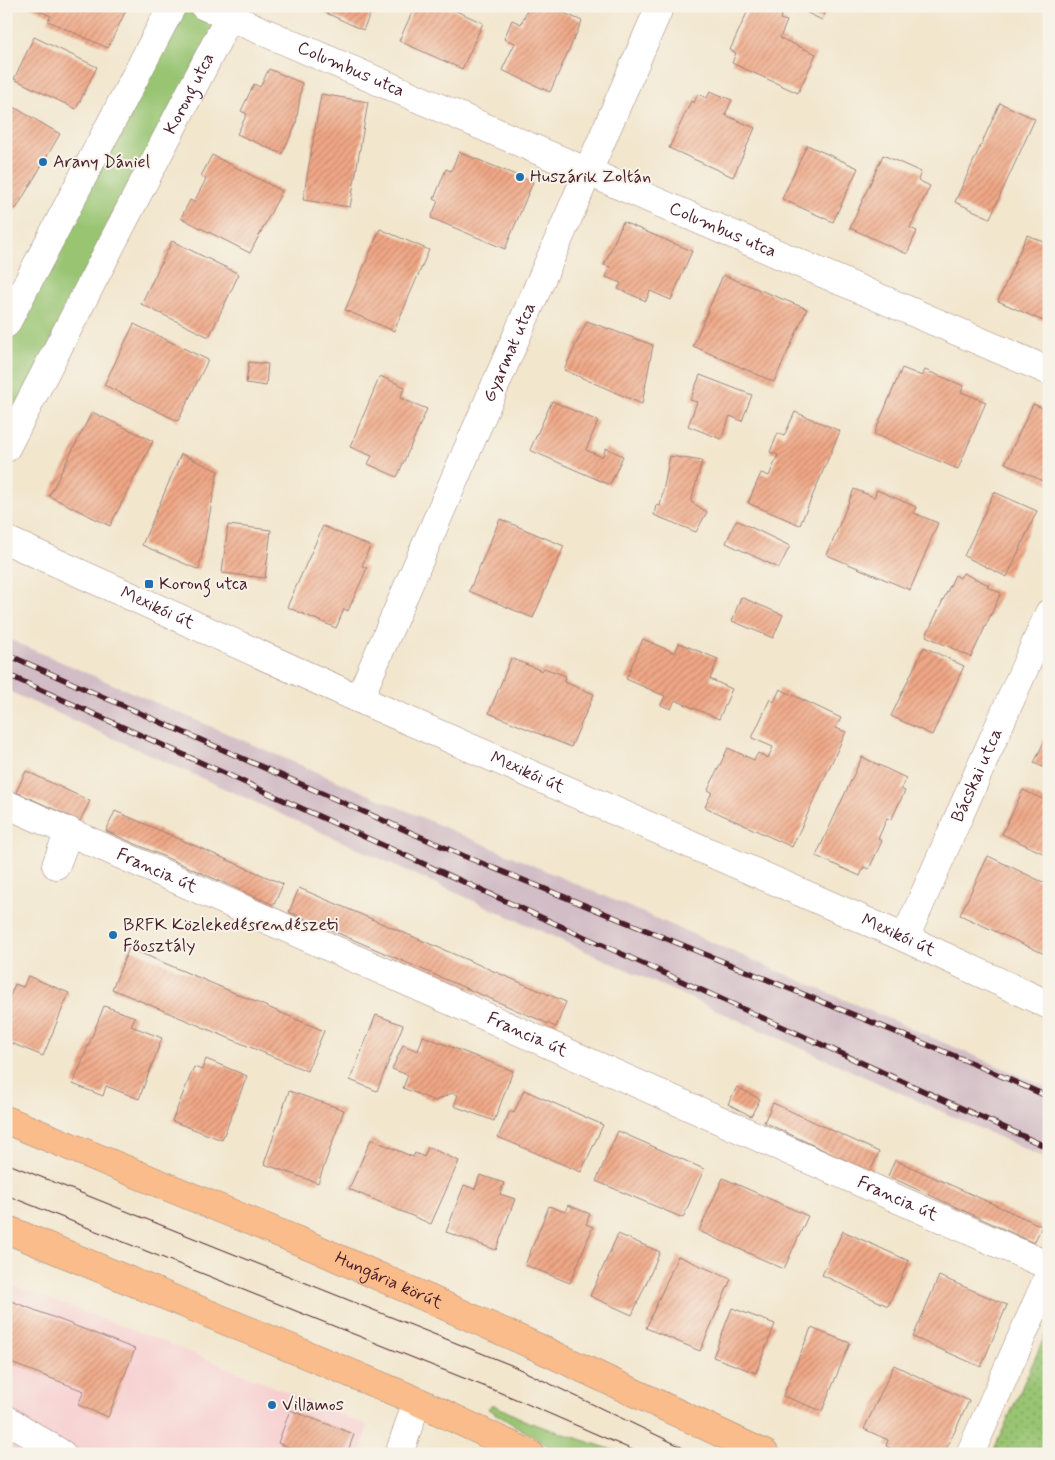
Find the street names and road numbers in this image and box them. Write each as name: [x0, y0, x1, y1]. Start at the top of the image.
street label: Columbus utca: [294, 36, 408, 103]
street label: Korong utca: [158, 49, 221, 139]
street label: Columbus utca: [665, 196, 780, 264]
street label: Gyarmat utca: [477, 299, 542, 406]
street label: Mexikói út: [116, 581, 199, 635]
street label: Bácskai utca: [946, 724, 1008, 826]
street label: Mexikói út: [486, 746, 569, 800]
street label: Francia út: [113, 842, 201, 899]
street label: Mexikói út: [857, 908, 940, 963]
street label: Francia út: [483, 1007, 572, 1063]
street label: Francia út: [853, 1171, 942, 1227]
street label: Hungária körút: [331, 1246, 447, 1315]

